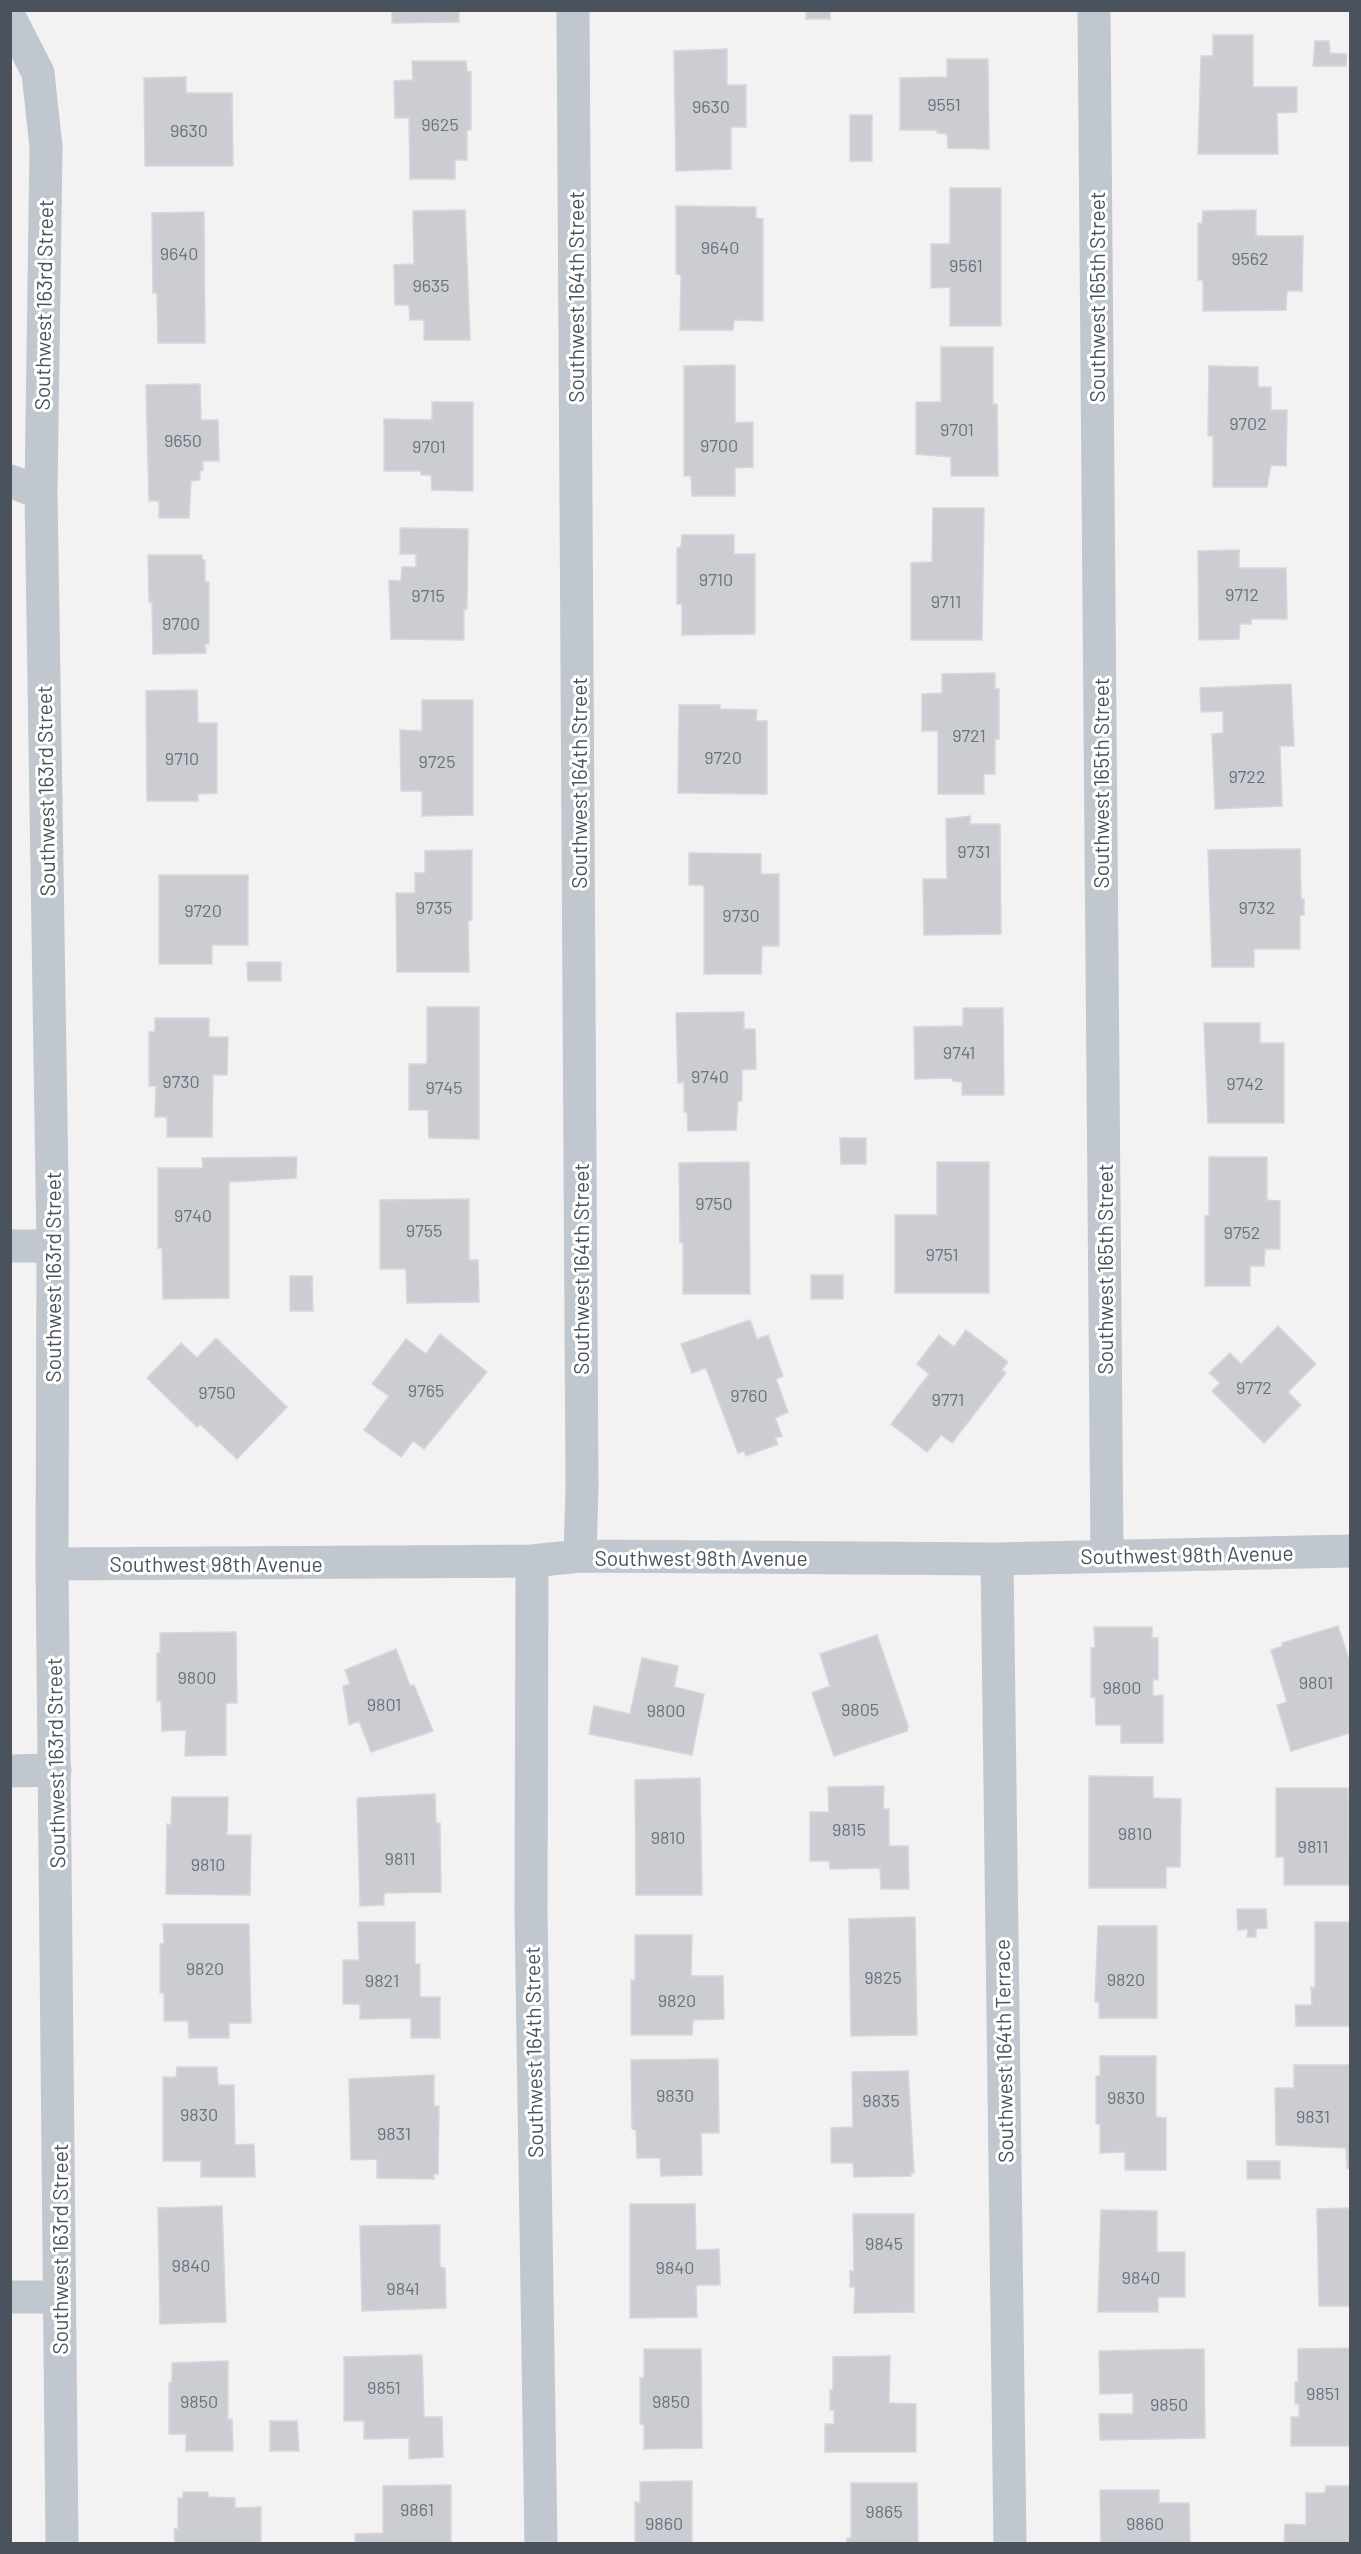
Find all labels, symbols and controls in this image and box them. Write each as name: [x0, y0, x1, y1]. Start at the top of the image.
house number: 9551: [927, 93, 961, 115]
house number: 9630: [692, 95, 730, 117]
house number: 9625: [421, 113, 459, 135]
house number: 9630: [170, 119, 208, 141]
street label: Southwest 164th Street: [563, 191, 588, 403]
street label: Southwest 165th Street: [1084, 192, 1109, 402]
street label: Southwest 163rd Street: [29, 199, 57, 411]
house number: 9640: [701, 236, 739, 258]
house number: 9640: [160, 242, 198, 264]
house number: 9562: [1231, 247, 1269, 269]
house number: 9561: [949, 254, 983, 276]
house number: 9635: [412, 274, 450, 296]
house number: 9702: [1229, 412, 1267, 434]
house number: 9701: [940, 418, 974, 440]
house number: 9650: [164, 429, 202, 451]
house number: 9700: [700, 434, 738, 456]
house number: 9701: [412, 435, 446, 457]
house number: 9710: [699, 568, 733, 590]
house number: 9712: [1225, 583, 1259, 605]
house number: 9715: [411, 584, 445, 606]
house number: 9711: [931, 590, 961, 612]
house number: 9700: [162, 612, 200, 634]
street label: Southwest 164th Street: [566, 677, 591, 889]
street label: Southwest 165th Street: [1088, 678, 1113, 888]
street label: Southwest 163rd Street: [31, 685, 59, 897]
house number: 9721: [952, 724, 986, 746]
house number: 9720: [704, 746, 742, 768]
house number: 9710: [165, 747, 199, 769]
house number: 9725: [419, 750, 455, 772]
house number: 9722: [1228, 765, 1266, 787]
house number: 9731: [957, 840, 991, 862]
house number: 9735: [416, 896, 452, 918]
house number: 9732: [1239, 896, 1275, 918]
house number: 9720: [184, 899, 222, 921]
house number: 9730: [722, 904, 760, 926]
house number: 9741: [943, 1041, 975, 1063]
house number: 9740: [691, 1065, 729, 1087]
house number: 9730: [162, 1070, 200, 1092]
house number: 9742: [1226, 1072, 1264, 1094]
house number: 9745: [425, 1076, 463, 1098]
street label: Southwest 164th Street: [568, 1163, 593, 1375]
street label: Southwest 165th Street: [1092, 1164, 1117, 1374]
street label: Southwest 163rd Street: [40, 1172, 65, 1382]
house number: 9750: [695, 1192, 733, 1214]
house number: 9740: [174, 1204, 212, 1226]
house number: 9755: [406, 1219, 442, 1241]
house number: 9752: [1224, 1221, 1260, 1243]
house number: 9751: [926, 1243, 958, 1265]
house number: 9772: [1236, 1376, 1272, 1398]
house number: 9765: [408, 1379, 444, 1401]
house number: 9750: [198, 1381, 236, 1403]
house number: 9760: [730, 1384, 768, 1406]
house number: 9771: [932, 1388, 964, 1410]
street label: Southwest 98th Avenue: [1080, 1540, 1294, 1568]
street label: Southwest 98th Avenue: [594, 1545, 808, 1570]
street label: Southwest 98th Avenue: [109, 1551, 323, 1576]
street label: Southwest 163rd Street: [41, 1657, 69, 1869]
house number: 9800: [177, 1666, 217, 1688]
house number: 9801: [1299, 1671, 1333, 1693]
house number: 9800: [1102, 1676, 1142, 1698]
house number: 9801: [367, 1693, 401, 1715]
house number: 9805: [841, 1698, 879, 1720]
house number: 9800: [646, 1699, 686, 1721]
house number: 9815: [832, 1818, 866, 1840]
house number: 9810: [1118, 1822, 1152, 1844]
house number: 9810: [651, 1826, 685, 1848]
house number: 9811: [1298, 1835, 1328, 1857]
house number: 9811: [385, 1847, 415, 1869]
house number: 9810: [191, 1853, 225, 1875]
street label: Southwest 164th Terrace: [989, 1939, 1017, 2163]
street label: Southwest 164th Street: [519, 1946, 547, 2158]
house number: 9820: [186, 1957, 224, 1979]
house number: 9825: [864, 1966, 902, 1988]
house number: 9820: [1107, 1968, 1145, 1990]
house number: 9821: [365, 1969, 399, 1991]
house number: 9820: [658, 1989, 696, 2011]
house number: 9830: [656, 2084, 694, 2106]
house number: 9830: [1107, 2086, 1145, 2108]
house number: 9835: [862, 2089, 900, 2111]
house number: 9830: [180, 2103, 218, 2125]
house number: 9831: [1296, 2105, 1330, 2127]
house number: 9831: [377, 2122, 411, 2144]
street label: Southwest 163rd Street: [47, 2144, 72, 2354]
house number: 9845: [865, 2232, 903, 2254]
house number: 9840: [172, 2254, 210, 2276]
house number: 9840: [656, 2256, 694, 2278]
house number: 9840: [1122, 2266, 1160, 2288]
house number: 9841: [386, 2277, 420, 2299]
house number: 9851: [367, 2376, 401, 2398]
house number: 9851: [1306, 2382, 1340, 2404]
house number: 9850: [180, 2390, 218, 2412]
house number: 9850: [652, 2390, 690, 2412]
house number: 9850: [1150, 2393, 1188, 2415]
house number: 9861: [400, 2498, 434, 2520]
house number: 9865: [865, 2500, 903, 2522]
house number: 9860: [645, 2512, 683, 2534]
house number: 9860: [1126, 2512, 1164, 2534]

